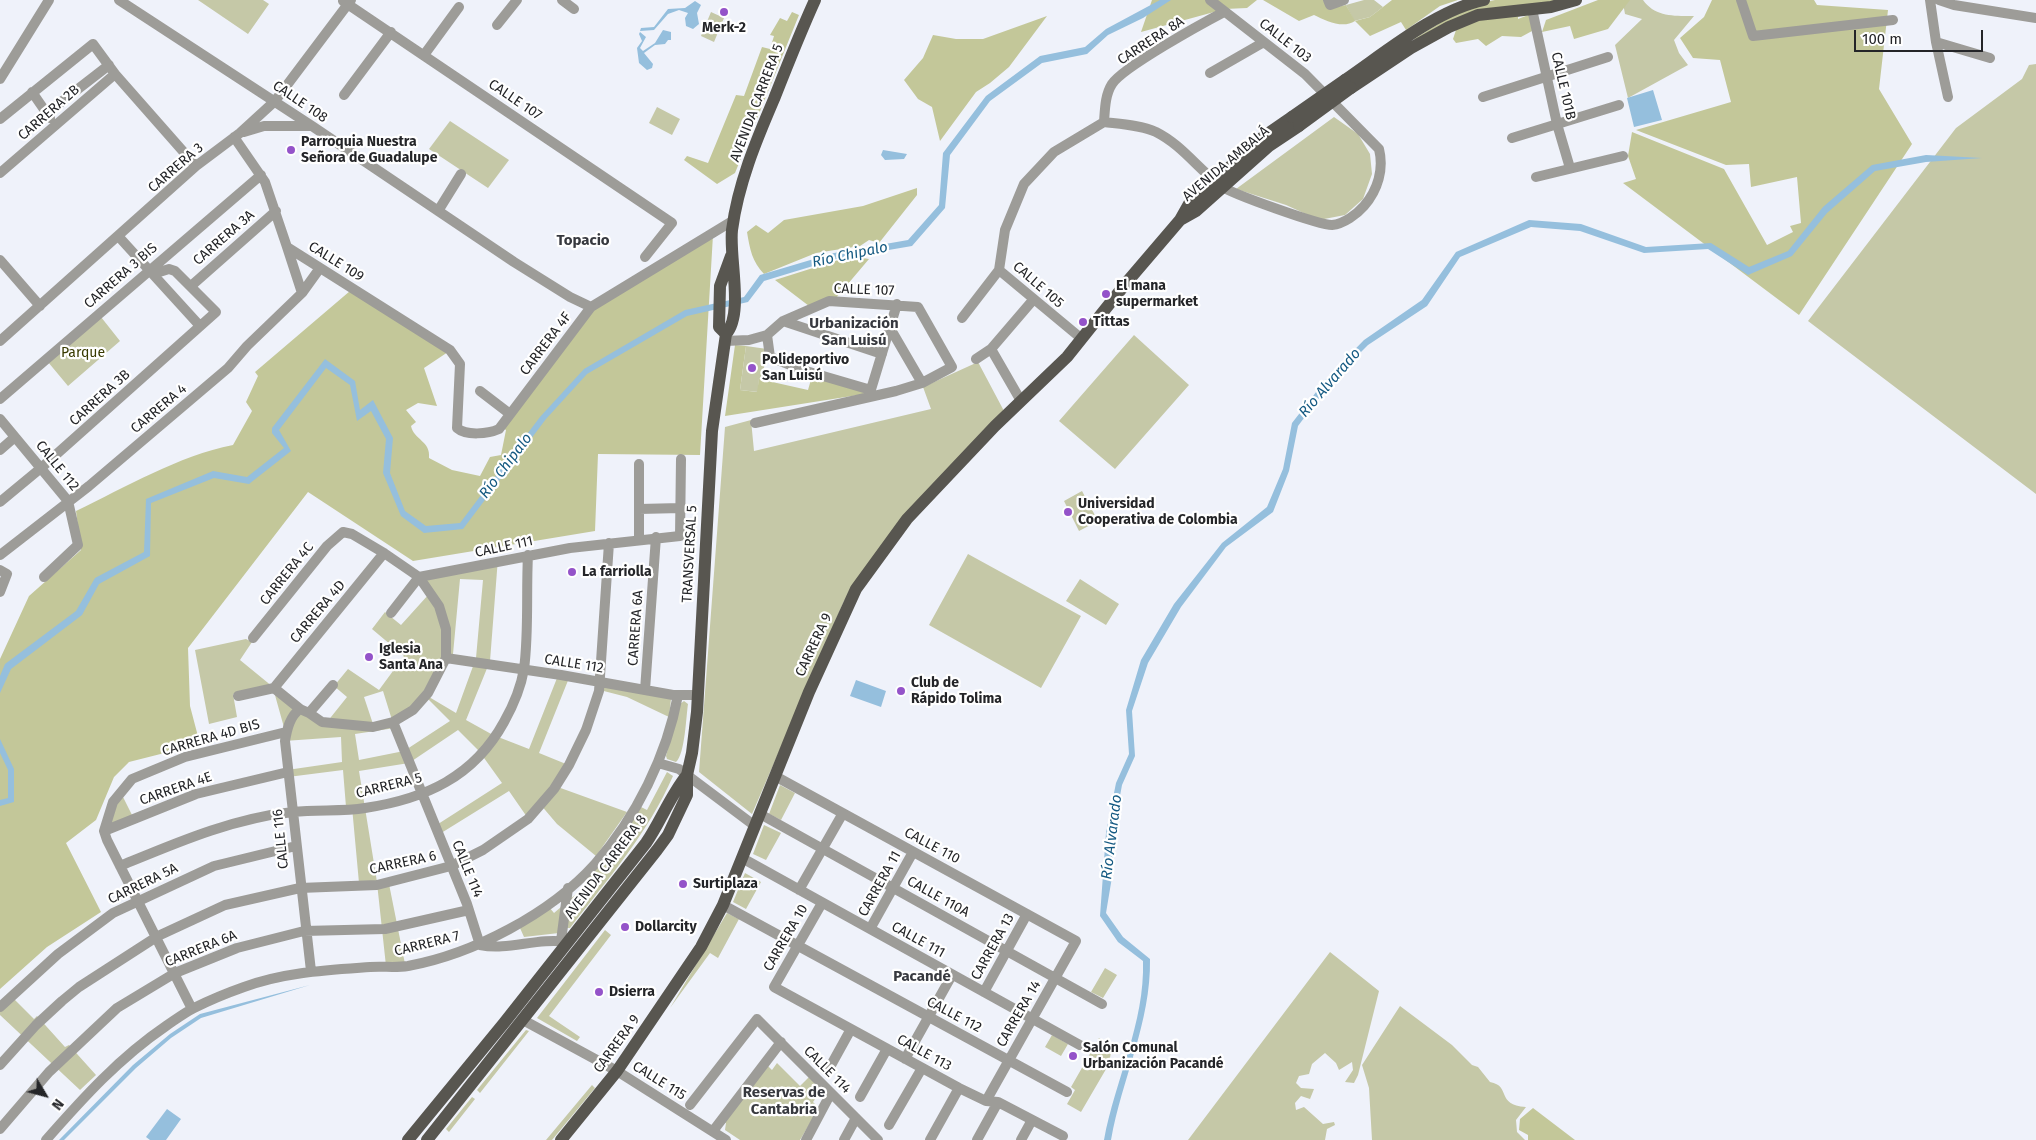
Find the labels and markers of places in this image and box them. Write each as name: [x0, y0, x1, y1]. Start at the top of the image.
marker: Merk-2: [718, 6, 730, 18]
place label: Merk-2: [702, 20, 746, 36]
place label: Parroquia Nuestra Señora de Guadalupe: [301, 134, 437, 166]
marker: Parroquia Nuestra Señora de Guadalupe: [285, 144, 297, 156]
place label: El mana supermarket: [1116, 278, 1198, 310]
marker: El mana supermarket: [1100, 288, 1112, 300]
place label: Tittas: [1093, 314, 1129, 330]
marker: Tittas: [1077, 316, 1089, 328]
place label: Polideportivo San Luisú: [762, 352, 849, 384]
marker: Polideportivo San Luisú: [746, 362, 758, 374]
place label: Universidad Cooperativa de Colombia: [1078, 496, 1238, 528]
marker: Universidad Cooperativa de Colombia: [1062, 506, 1074, 518]
place label: La farriolla: [582, 564, 652, 580]
marker: La farriolla: [566, 566, 578, 578]
place label: Iglesia Santa Ana: [379, 641, 443, 674]
marker: Iglesia Santa Ana: [363, 651, 375, 663]
place label: Club de Rápido Tolima: [911, 675, 1002, 708]
marker: Club de Rápido Tolima: [895, 685, 907, 697]
place label: Surtiplaza: [693, 876, 758, 892]
marker: Surtiplaza: [677, 878, 689, 890]
place label: Dollarcity: [635, 919, 697, 935]
marker: Dollarcity: [619, 921, 631, 933]
place label: Dsierra: [609, 984, 655, 1000]
marker: Dsierra: [593, 986, 605, 998]
place label: Salón Comunal Urbanización Pacandé: [1083, 1040, 1224, 1072]
marker: Salón Comunal Urbanización Pacandé: [1067, 1050, 1079, 1062]

